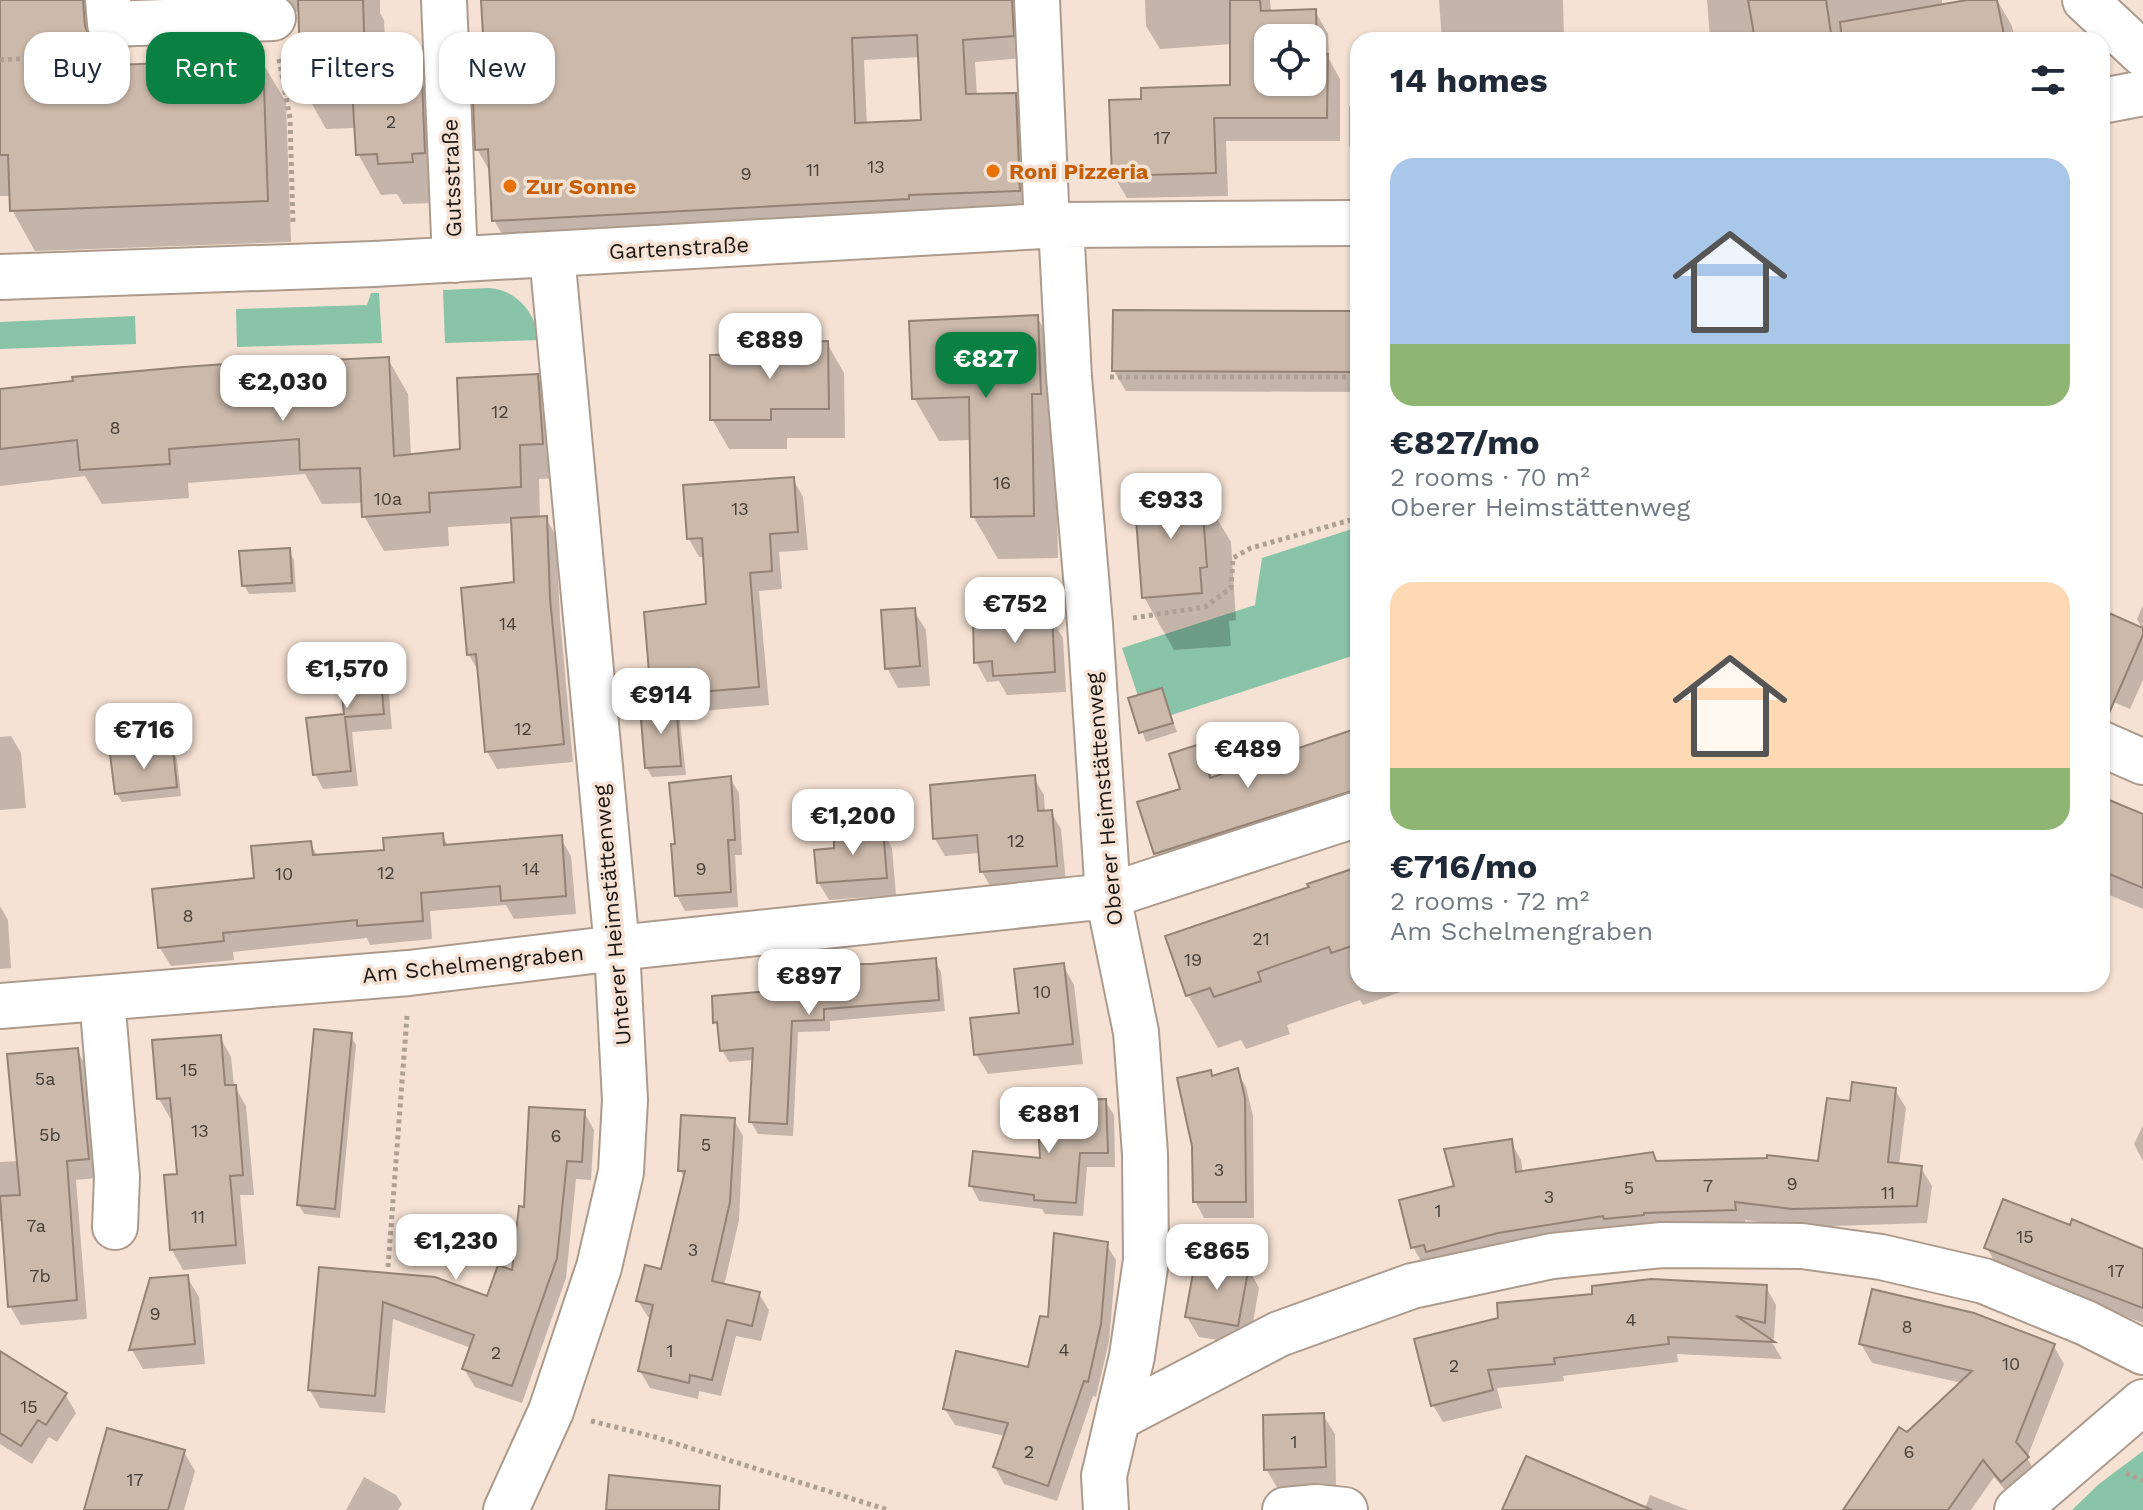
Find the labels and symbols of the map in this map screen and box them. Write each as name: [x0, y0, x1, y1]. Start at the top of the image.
house number: 2: [386, 111, 396, 132]
street label: Gutsstraße: [437, 118, 467, 238]
house number: 17: [1153, 127, 1171, 148]
house number: 13: [867, 156, 885, 177]
house number: 11: [806, 159, 820, 180]
place label: Roni Pizzeria: [1009, 159, 1149, 184]
marker: Roni Pizzeria: [984, 162, 1002, 180]
house number: 9: [740, 163, 752, 184]
place label: Zur Sonne: [526, 174, 636, 199]
marker: Zur Sonne: [501, 177, 519, 195]
street label: Gartenstraße: [608, 232, 750, 264]
pin: €889: [723, 313, 817, 381]
pin: €827: [939, 332, 1033, 400]
pin: €2,030: [218, 355, 348, 423]
house number: 12: [491, 401, 509, 422]
house number: 8: [109, 417, 121, 438]
house number: 16: [993, 472, 1011, 493]
pin: €933: [1124, 473, 1218, 541]
house number: 10a: [374, 488, 402, 509]
house number: 13: [731, 498, 749, 519]
pin: €752: [968, 577, 1062, 645]
house number: 14: [499, 613, 517, 634]
pin: €1,570: [282, 642, 412, 710]
pin: €914: [614, 668, 708, 736]
street label: Oberer Heimstättenweg: [1080, 671, 1128, 927]
pin: €716: [97, 703, 191, 771]
house number: 12: [514, 718, 532, 739]
pin: €489: [1201, 722, 1295, 790]
street label: Unterer Heimstättenweg: [588, 783, 636, 1047]
pin: €1,200: [788, 789, 918, 857]
house number: 12: [1007, 830, 1025, 851]
house number: 14: [522, 858, 540, 879]
house number: 9: [695, 858, 707, 879]
house number: 12: [377, 862, 395, 883]
house number: 10: [275, 863, 293, 884]
house number: 8: [182, 905, 194, 926]
house number: 21: [1252, 928, 1270, 949]
street label: Am Schelmengraben: [361, 940, 585, 988]
pin: €897: [762, 949, 856, 1017]
house number: 19: [1184, 949, 1202, 970]
house number: 10: [1033, 981, 1051, 1002]
house number: 15: [180, 1059, 198, 1080]
house number: 5a: [35, 1068, 55, 1089]
pin: €881: [1002, 1087, 1096, 1155]
house number: 13: [191, 1120, 209, 1141]
house number: 5b: [39, 1124, 61, 1145]
house number: 6: [551, 1125, 561, 1146]
house number: 5: [701, 1134, 711, 1155]
house number: 3: [1214, 1159, 1224, 1180]
house number: 9: [1786, 1173, 1798, 1194]
house number: 7: [1703, 1175, 1713, 1196]
house number: 5: [1624, 1177, 1634, 1198]
house number: 11: [1881, 1182, 1895, 1203]
house number: 3: [1544, 1186, 1554, 1207]
house number: 1: [1434, 1200, 1442, 1221]
house number: 11: [191, 1206, 205, 1227]
pin: €1,230: [391, 1214, 521, 1282]
house number: 7a: [26, 1215, 46, 1236]
pin: €865: [1170, 1224, 1264, 1292]
house number: 15: [2016, 1226, 2034, 1247]
house number: 3: [688, 1239, 698, 1260]
house number: 17: [2107, 1260, 2125, 1281]
house number: 7b: [29, 1265, 51, 1286]
house number: 9: [149, 1303, 161, 1324]
house number: 4: [1626, 1309, 1637, 1330]
house number: 8: [1901, 1316, 1913, 1337]
house number: 4: [1059, 1339, 1070, 1360]
house number: 1: [666, 1340, 674, 1361]
house number: 2: [491, 1342, 501, 1363]
house number: 10: [2002, 1353, 2020, 1374]
house number: 2: [1449, 1355, 1459, 1376]
house number: 15: [20, 1396, 38, 1417]
house number: 1: [1290, 1431, 1298, 1452]
house number: 2: [1024, 1441, 1034, 1462]
house number: 6: [1904, 1441, 1914, 1462]
house number: 17: [126, 1469, 144, 1490]

